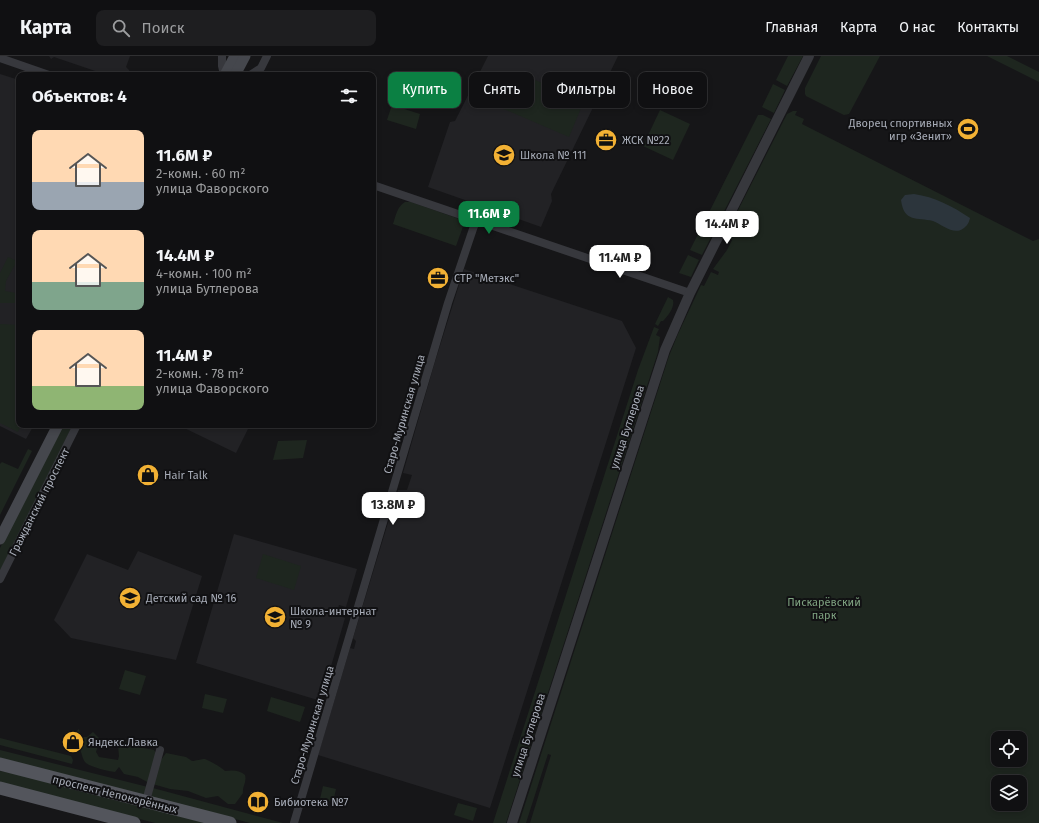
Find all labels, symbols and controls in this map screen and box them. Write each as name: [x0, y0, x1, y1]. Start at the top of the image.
search box: [96, 10, 376, 46]
text: Карта: [20, 16, 72, 39]
icon: search: [110, 17, 132, 39]
text: Поиск: [142, 19, 184, 37]
text: Главная: [765, 19, 818, 36]
text: Карта: [840, 19, 877, 36]
text: О нас: [899, 19, 935, 36]
text: Контакты: [957, 19, 1019, 36]
chip: Купить: [388, 72, 461, 108]
chip: Снять: [469, 72, 534, 108]
chip: Фильтры: [542, 72, 630, 108]
chip: Новое: [638, 72, 707, 108]
icon: filters: [338, 85, 360, 107]
text: Объектов: 4: [32, 86, 127, 107]
sports icon: Дворец спортивных игр «Зенит»: [955, 116, 981, 142]
place label: Дворец спортивных игр «Зенит»: [848, 117, 953, 143]
office icon: ЖСК №22: [593, 127, 619, 153]
place label: ЖСК №22: [622, 134, 670, 147]
school or university icon: Школа № 111: [491, 142, 517, 168]
text: 11.6M ₽: [156, 145, 212, 166]
icon: home: [64, 146, 112, 194]
place label: Школа № 111: [520, 149, 587, 162]
text: 2-комн. · 60 m²: [156, 166, 245, 181]
text: улица Фаворского: [156, 181, 269, 196]
pin: 11.6M ₽: [452, 201, 526, 235]
text: 11.6M ₽: [467, 206, 511, 221]
pin: 14.4M ₽: [690, 211, 764, 245]
text: 14.4M ₽: [705, 216, 749, 231]
text: 14.4M ₽: [156, 245, 214, 266]
pin: 11.4M ₽: [583, 245, 657, 279]
icon: home: [64, 246, 112, 294]
text: 11.4M ₽: [598, 250, 642, 265]
office icon: СТР "Метэкс": [425, 265, 451, 291]
text: 4-комн. · 100 m²: [156, 266, 252, 281]
place label: СТР "Метэкс": [454, 272, 519, 285]
text: улица Бутлерова: [156, 281, 259, 296]
text: 11.4M ₽: [156, 345, 212, 366]
icon: home: [64, 346, 112, 394]
street label: Старо-Муринская улица: [381, 353, 428, 475]
text: 2-комн. · 78 m²: [156, 366, 244, 381]
text: улица Фаворского: [156, 381, 269, 396]
street label: улица Бутлерова: [608, 384, 647, 471]
street label: Гражданский проспект: [7, 446, 72, 558]
shop icon: Hair Talk: [135, 462, 161, 488]
place label: Hair Talk: [164, 469, 208, 482]
pin: 13.8M ₽: [356, 492, 430, 526]
text: 13.8M ₽: [371, 497, 415, 512]
school or university icon: Детский сад № 16: [117, 585, 143, 611]
place label: Детский сад № 16: [145, 592, 236, 605]
park label: Пискарёвский парк: [787, 596, 861, 622]
school or university icon: Школа-интернат № 9: [262, 604, 288, 630]
place label: Школа-интернат № 9: [290, 605, 376, 631]
street label: Старо-Муринская улица: [288, 664, 337, 786]
street label: улица Бутлерова: [509, 692, 548, 779]
shop icon: Яндекс.Лавка: [60, 729, 86, 755]
map controls: [991, 731, 1027, 811]
button: locate: [991, 731, 1027, 767]
place label: Яндекс.Лавка: [88, 736, 158, 749]
street label: проспект Непокорённых: [51, 773, 179, 816]
button: layers: [991, 775, 1027, 811]
library icon: Бибиотека №7: [245, 789, 271, 815]
place label: Бибиотека №7: [274, 796, 348, 809]

